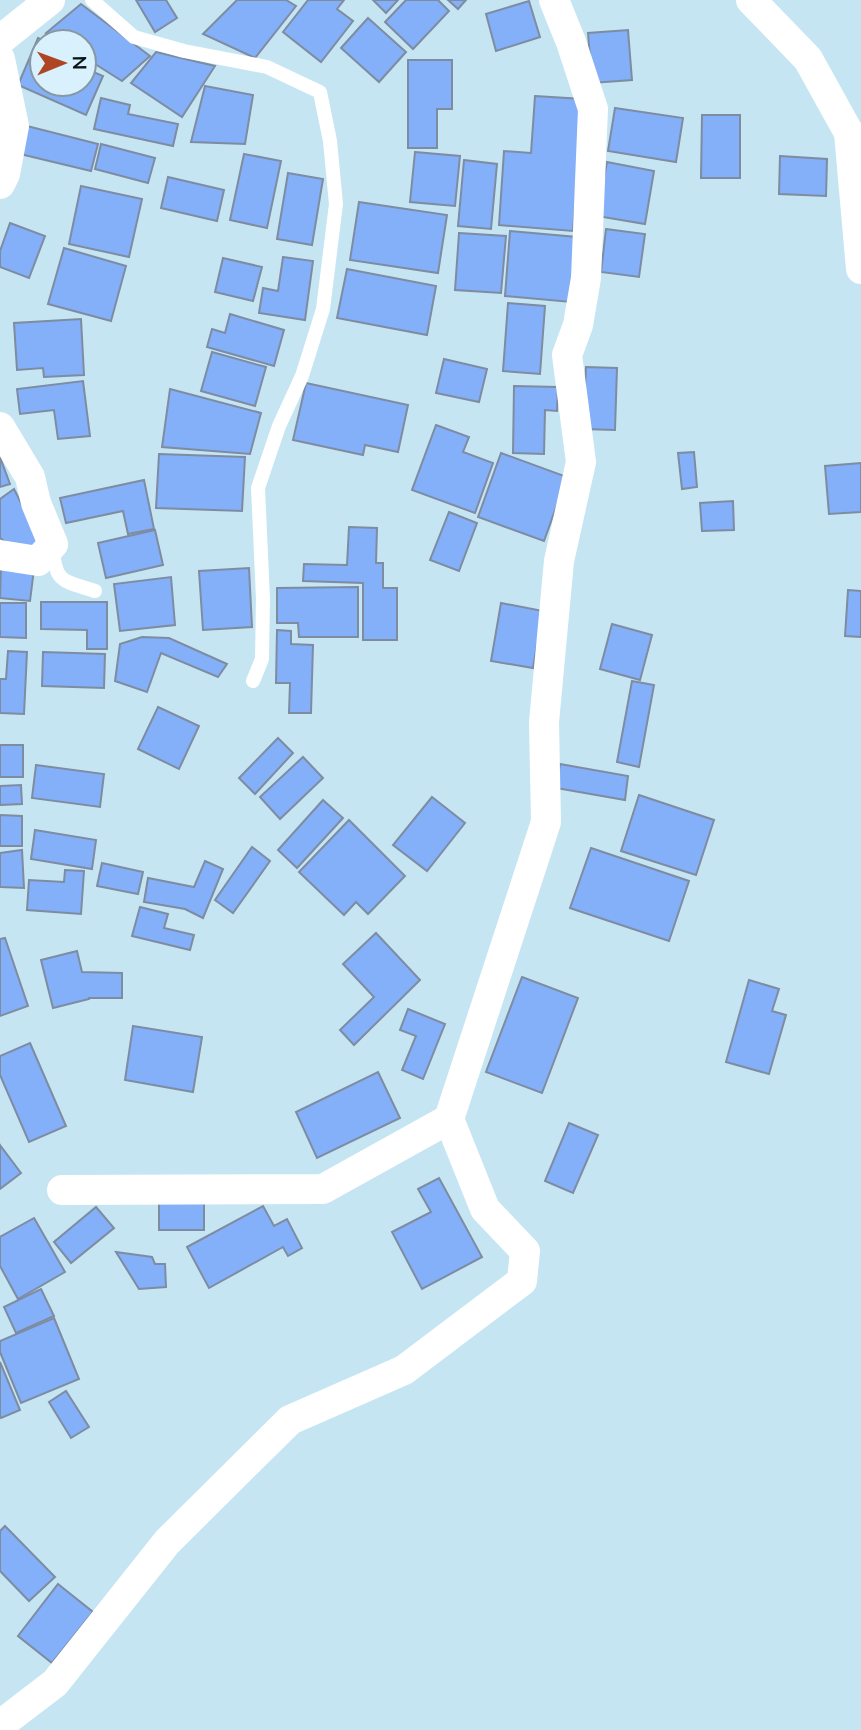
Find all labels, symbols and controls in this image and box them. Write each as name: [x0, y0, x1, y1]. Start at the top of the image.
north arrow: [28, 28, 98, 98]
text: N: [68, 55, 92, 70]

